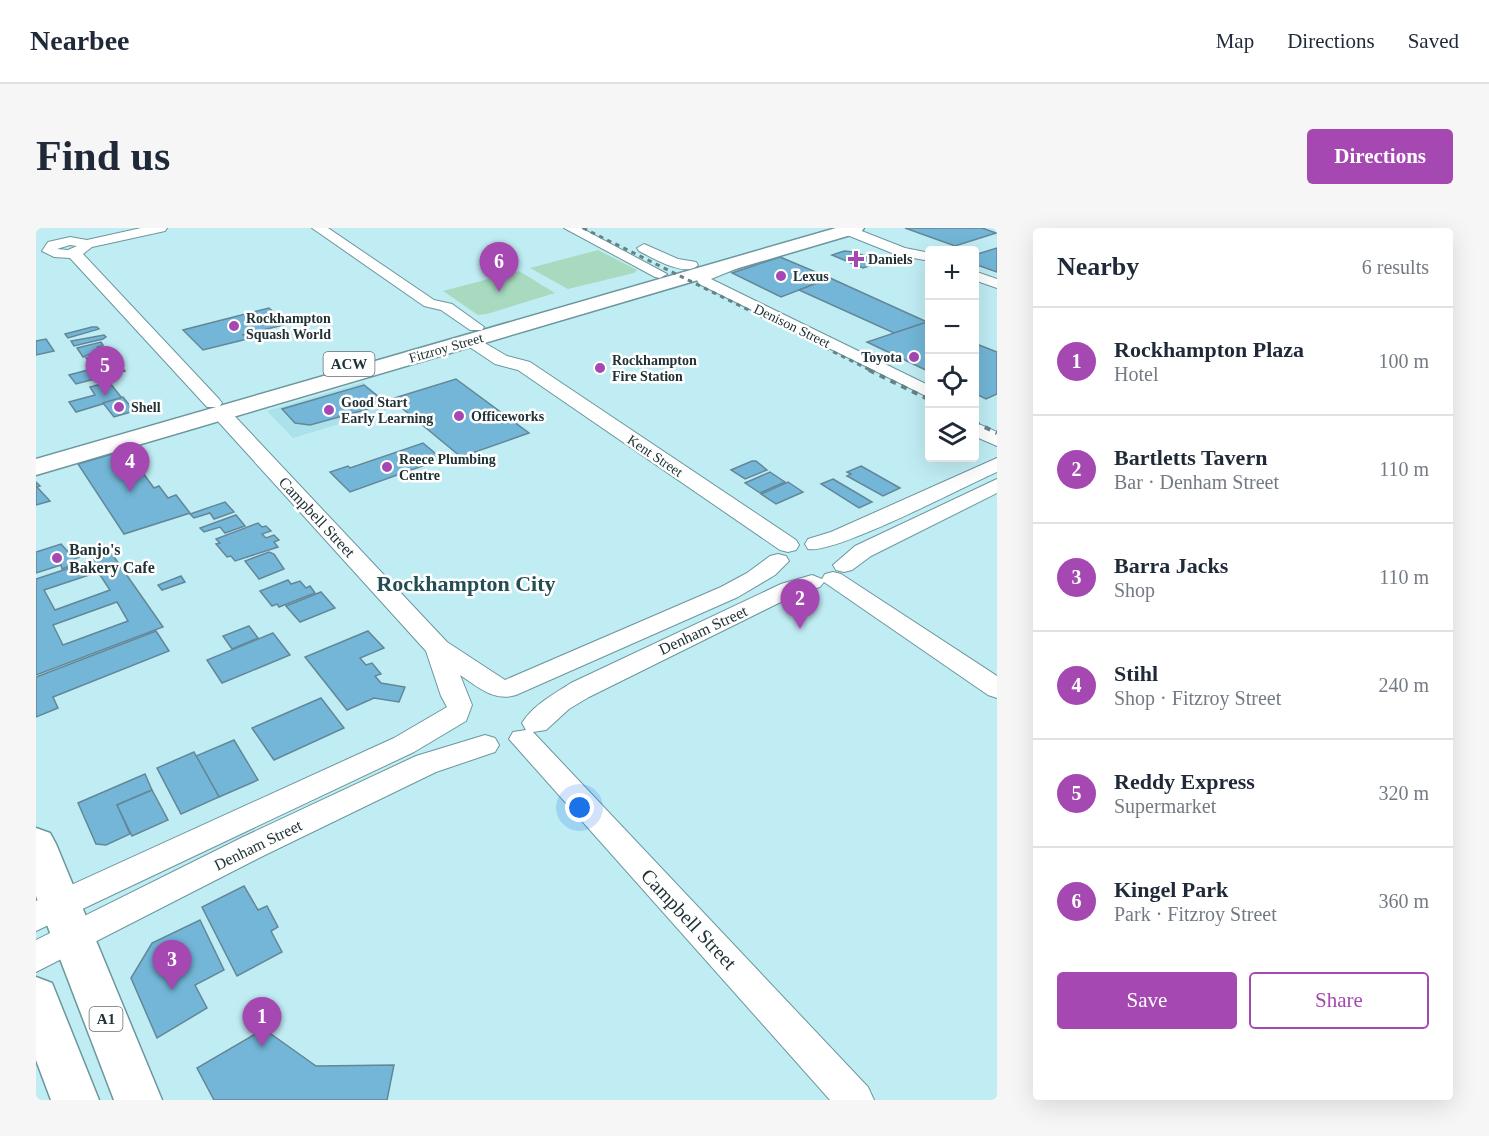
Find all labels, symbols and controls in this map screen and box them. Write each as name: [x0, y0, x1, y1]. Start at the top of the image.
text: Nearbee: [30, 25, 130, 56]
text: Map: [1216, 29, 1254, 53]
text: Directions: [1287, 29, 1375, 53]
text: Saved: [1408, 29, 1459, 53]
button: Directions: [1307, 129, 1453, 184]
text: Find us: [36, 133, 170, 179]
pin: 6: [480, 242, 518, 292]
map controls: [925, 246, 979, 462]
button: +: [925, 246, 979, 300]
marker: Daniels: [849, 252, 863, 266]
place label: Daniels: [868, 252, 913, 267]
text: Nearby: [1057, 252, 1139, 281]
text: 6 results: [1362, 256, 1429, 278]
marker: Lexus: [774, 269, 788, 283]
place label: Lexus: [793, 269, 829, 284]
button: −: [925, 300, 979, 354]
street label: Denison Street: [751, 301, 833, 351]
place label: Rockhampton Squash World: [246, 311, 331, 342]
marker: Rockhampton Squash World: [227, 319, 241, 333]
street label: Fitzroy Street: [407, 330, 485, 366]
text: Rockhampton Plaza: [1114, 337, 1304, 362]
pin: 5: [86, 346, 124, 396]
place label: Toyota: [861, 350, 902, 365]
marker: Toyota: [907, 350, 921, 364]
text: 1: [1072, 350, 1082, 372]
text: 100 m: [1378, 350, 1429, 372]
road number: ACW: [324, 352, 374, 376]
place label: Rockhampton Fire Station: [612, 353, 697, 384]
button: locate: [925, 354, 979, 408]
marker: Rockhampton Fire Station: [593, 361, 607, 375]
text: Hotel: [1114, 363, 1158, 385]
place label: Good Start Early Learning: [341, 395, 433, 426]
marker: Shell: [112, 400, 126, 414]
place label: Shell: [131, 400, 161, 415]
marker: Good Start Early Learning: [322, 403, 336, 417]
button: layers: [925, 408, 979, 462]
marker: Officeworks: [452, 409, 466, 423]
place label: Officeworks: [471, 409, 545, 424]
street label: Kent Street: [625, 432, 686, 480]
pin: 4: [110, 442, 149, 492]
text: Bartletts Tavern: [1114, 445, 1267, 470]
place label: Reece Plumbing Centre: [399, 452, 496, 483]
text: 2: [1072, 458, 1082, 480]
text: 110 m: [1379, 458, 1429, 480]
marker: Reece Plumbing Centre: [380, 460, 394, 474]
text: Bar · Denham Street: [1114, 471, 1279, 493]
street label: Campbell Street: [275, 473, 359, 562]
place label: Banjo's Bakery Cafe: [69, 541, 155, 577]
marker: Banjo's Bakery Cafe: [50, 551, 64, 565]
text: Barra Jacks: [1114, 553, 1228, 578]
text: 3: [1072, 566, 1082, 588]
text: 110 m: [1379, 566, 1429, 588]
district label: Rockhampton City: [376, 571, 556, 596]
text: Shop: [1114, 579, 1155, 601]
pin: 2: [780, 580, 819, 629]
street label: Denham Street: [656, 602, 750, 658]
text: Stihl: [1114, 661, 1158, 686]
text: 4: [1072, 674, 1082, 696]
text: 240 m: [1378, 674, 1429, 696]
text: Shop · Fitzroy Street: [1114, 687, 1281, 709]
text: Reddy Express: [1114, 769, 1255, 794]
text: 5: [1072, 782, 1082, 804]
text: 320 m: [1378, 782, 1429, 804]
your location: [565, 793, 594, 822]
text: Supermarket: [1114, 795, 1216, 817]
street label: Denham Street: [211, 816, 305, 874]
street label: Campbell Street: [636, 864, 741, 975]
text: Kingel Park: [1114, 877, 1228, 902]
text: 6: [1072, 890, 1082, 912]
text: 360 m: [1378, 890, 1429, 912]
text: Park · Fitzroy Street: [1114, 903, 1277, 925]
pin: 3: [152, 940, 192, 990]
button: Save: [1057, 972, 1237, 1029]
button: Share: [1249, 972, 1429, 1029]
pin: 1: [242, 998, 282, 1047]
road number: A1: [90, 1007, 122, 1031]

